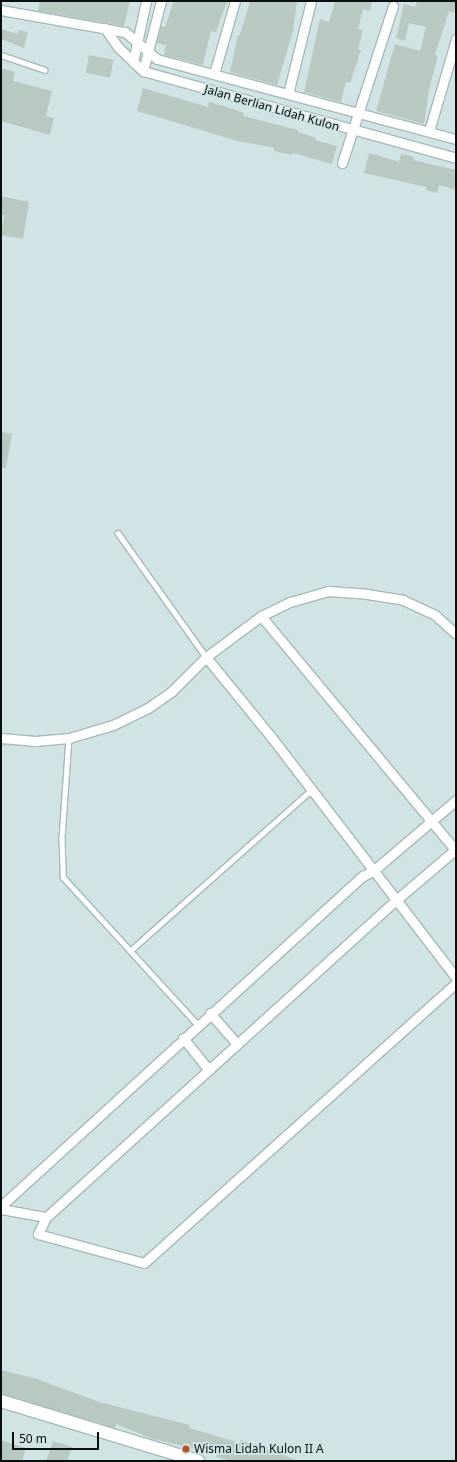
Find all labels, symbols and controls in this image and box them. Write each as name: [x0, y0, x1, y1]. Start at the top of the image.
street label: Jalan Berlian Lidah Kulon: [203, 82, 341, 134]
scale bar: [14, 1424, 101, 1450]
text: 50 m: [19, 1430, 47, 1447]
place label: Wisma Lidah Kulon II A: [194, 1442, 324, 1456]
marker: Wisma Lidah Kulon II A: [181, 1444, 191, 1454]

